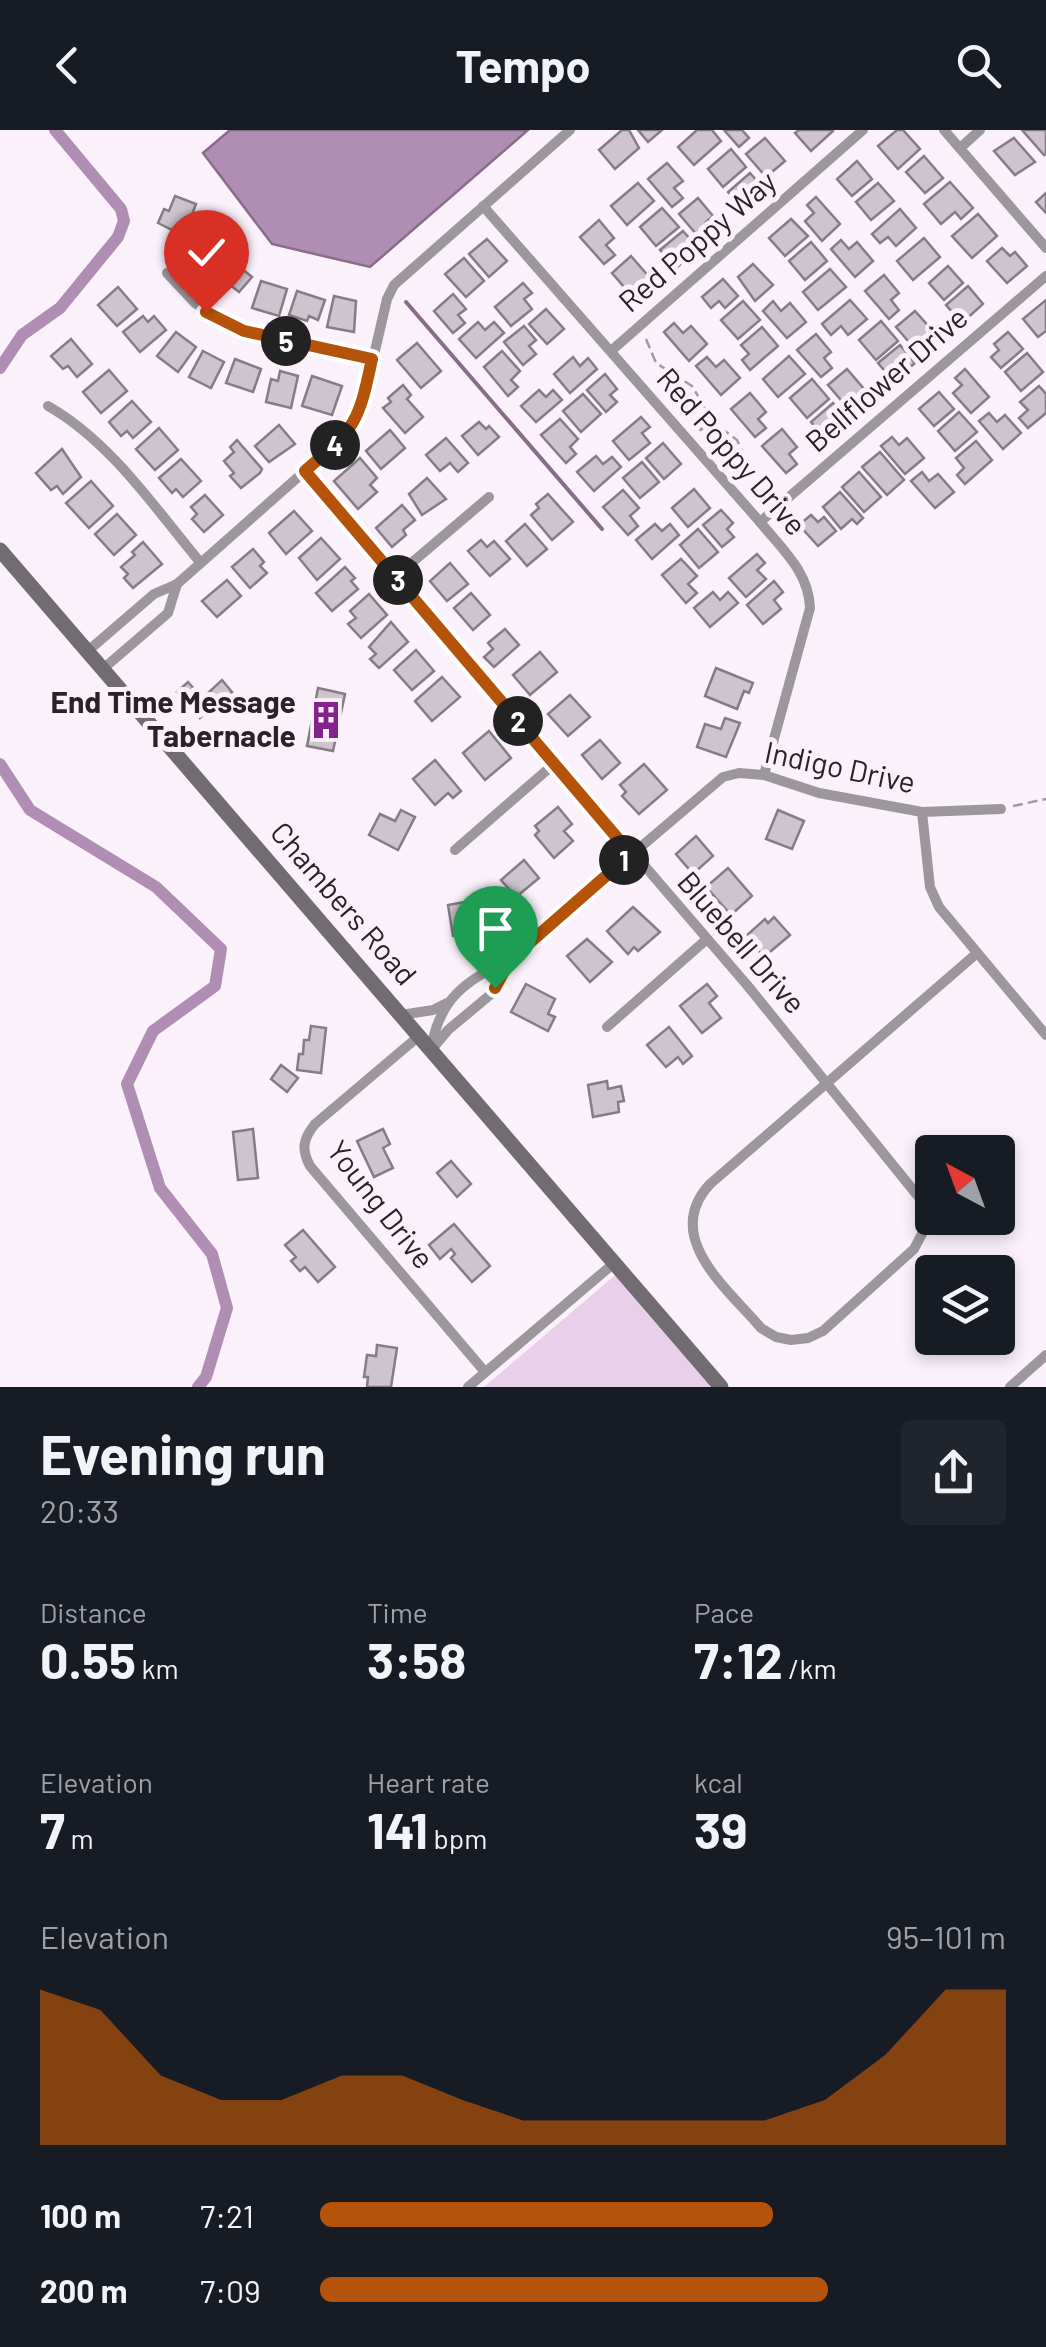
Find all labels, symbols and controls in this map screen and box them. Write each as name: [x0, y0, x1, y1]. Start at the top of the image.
icon: back: [40, 38, 95, 93]
text: Tempo: [455, 38, 591, 92]
icon: search: [951, 38, 1006, 93]
street label: Red Poppy Way: [611, 162, 783, 319]
pin: [164, 210, 249, 313]
icon: check: [179, 225, 234, 280]
street label: Bellflower Drive: [797, 298, 974, 459]
pin: 5: [261, 316, 311, 366]
text: 5: [278, 324, 294, 358]
street label: Red Poppy Drive: [650, 360, 815, 542]
pin: 4: [310, 420, 360, 470]
text: 4: [327, 428, 343, 462]
pin: 3: [373, 555, 423, 605]
text: 3: [390, 563, 406, 597]
place label: End Time Message Tabernacle: [50, 683, 296, 753]
pin: 2: [493, 696, 543, 746]
building icon: End Time Message Tabernacle: [305, 699, 347, 741]
text: 2: [510, 704, 526, 738]
street label: Indigo Drive: [762, 733, 919, 800]
street label: Chambers Road: [264, 814, 425, 992]
pin: 1: [599, 835, 649, 885]
text: 1: [619, 843, 629, 877]
street label: Bluebell Drive: [671, 863, 814, 1020]
pin: [453, 886, 538, 989]
icon: arrive: [468, 901, 523, 956]
street label: Young Drive: [320, 1133, 443, 1275]
north arrow: [915, 1135, 1015, 1235]
map controls: [915, 1135, 1015, 1355]
button: layers: [915, 1255, 1015, 1355]
text: Evening run: [40, 1420, 326, 1486]
button: share: [901, 1420, 1006, 1525]
text: 20:33: [40, 1491, 119, 1529]
text: Distance: [40, 1595, 147, 1629]
text: Time: [367, 1595, 428, 1629]
text: Pace: [694, 1595, 754, 1629]
text: 0.55: [40, 1629, 136, 1689]
text: 3:58: [367, 1629, 466, 1689]
text: 7:12: [694, 1629, 783, 1689]
text: km: [136, 1651, 179, 1685]
text: /km: [783, 1651, 837, 1685]
text: Elevation: [40, 1765, 153, 1799]
text: Heart rate: [367, 1765, 490, 1799]
text: kcal: [694, 1765, 743, 1799]
text: 7: [40, 1799, 65, 1859]
text: 141: [367, 1799, 428, 1859]
text: 39: [694, 1799, 748, 1859]
text: m: [65, 1821, 94, 1855]
text: bpm: [428, 1821, 487, 1855]
text: Elevation: [40, 1917, 169, 1955]
text: 95–101 m: [886, 1917, 1006, 1955]
text: 100 m: [40, 2196, 121, 2234]
text: 7:21: [200, 2196, 254, 2234]
text: 200 m: [40, 2271, 128, 2309]
text: 7:09: [200, 2271, 261, 2309]

